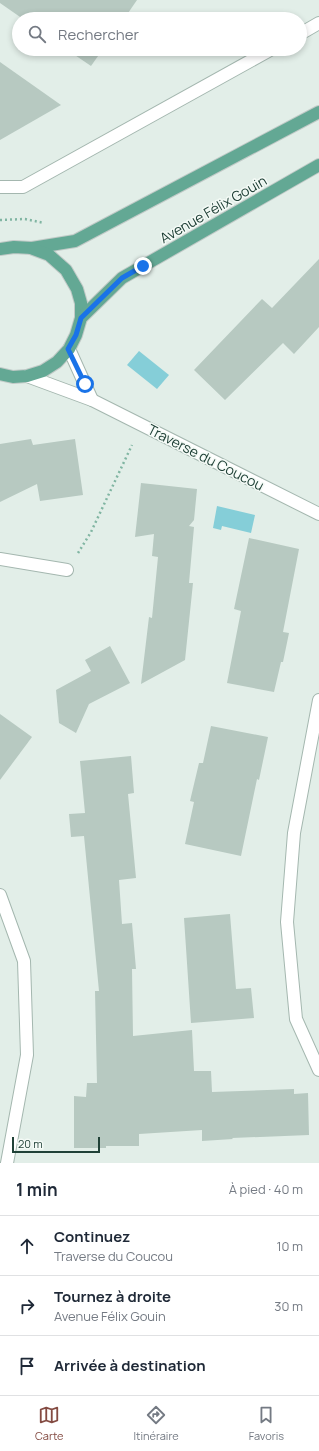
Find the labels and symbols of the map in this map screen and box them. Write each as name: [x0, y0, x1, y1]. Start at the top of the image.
street label: Avenue Félix Gouin: [156, 171, 270, 247]
route end: [134, 257, 152, 275]
route start: [76, 375, 94, 393]
street label: Traverse du Coucou: [145, 419, 267, 495]
scale bar: [12, 1135, 100, 1154]

